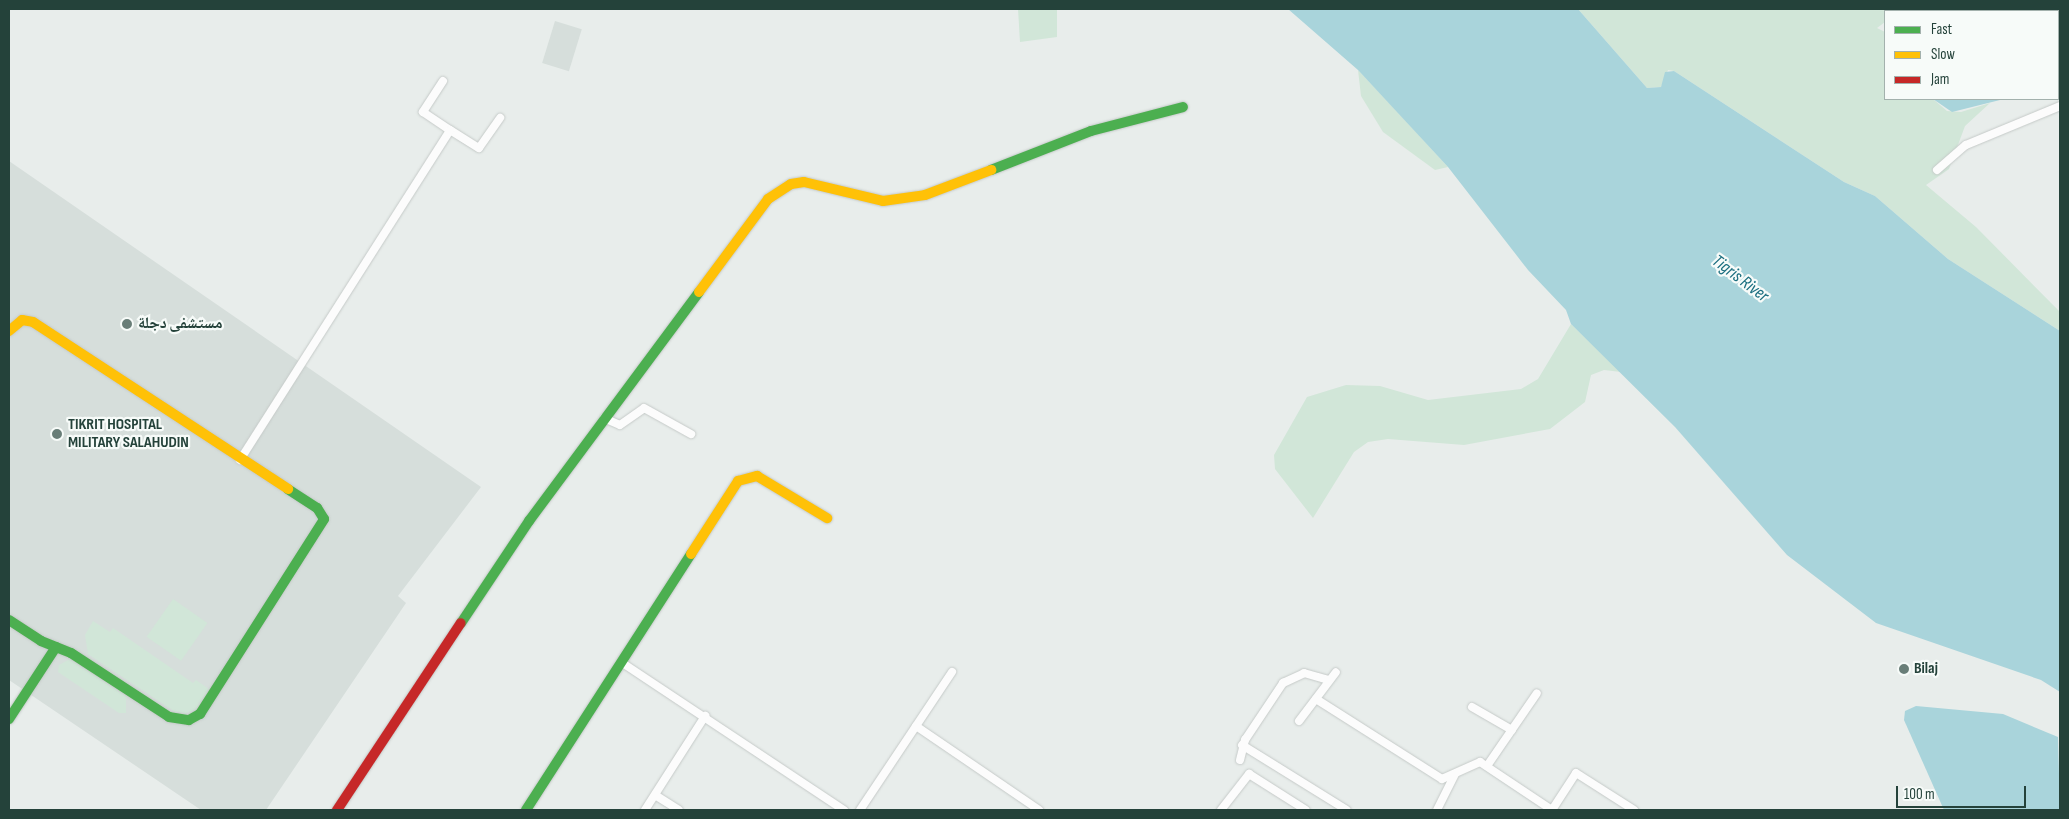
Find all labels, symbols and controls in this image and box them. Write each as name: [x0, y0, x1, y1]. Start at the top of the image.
legend: [1884, 10, 2059, 100]
text: Fast: [1931, 20, 1952, 39]
text: Slow: [1931, 45, 1955, 64]
text: Jam: [1931, 70, 1949, 89]
water label: Tigris River: [1707, 251, 1773, 307]
place label: مستشفى دجلة: [138, 314, 222, 334]
marker: مستشفى دجلة: [120, 317, 134, 331]
place label: TIKRIT HOSPITAL MILITARY SALAHUDIN: [68, 415, 189, 453]
marker: TIKRIT HOSPITAL MILITARY SALAHUDIN: [50, 427, 64, 441]
place label: Bilaj: [1914, 659, 1938, 679]
marker: Bilaj: [1898, 663, 1910, 675]
scale bar: [1899, 776, 2029, 808]
text: 100 m: [1904, 785, 1935, 804]

